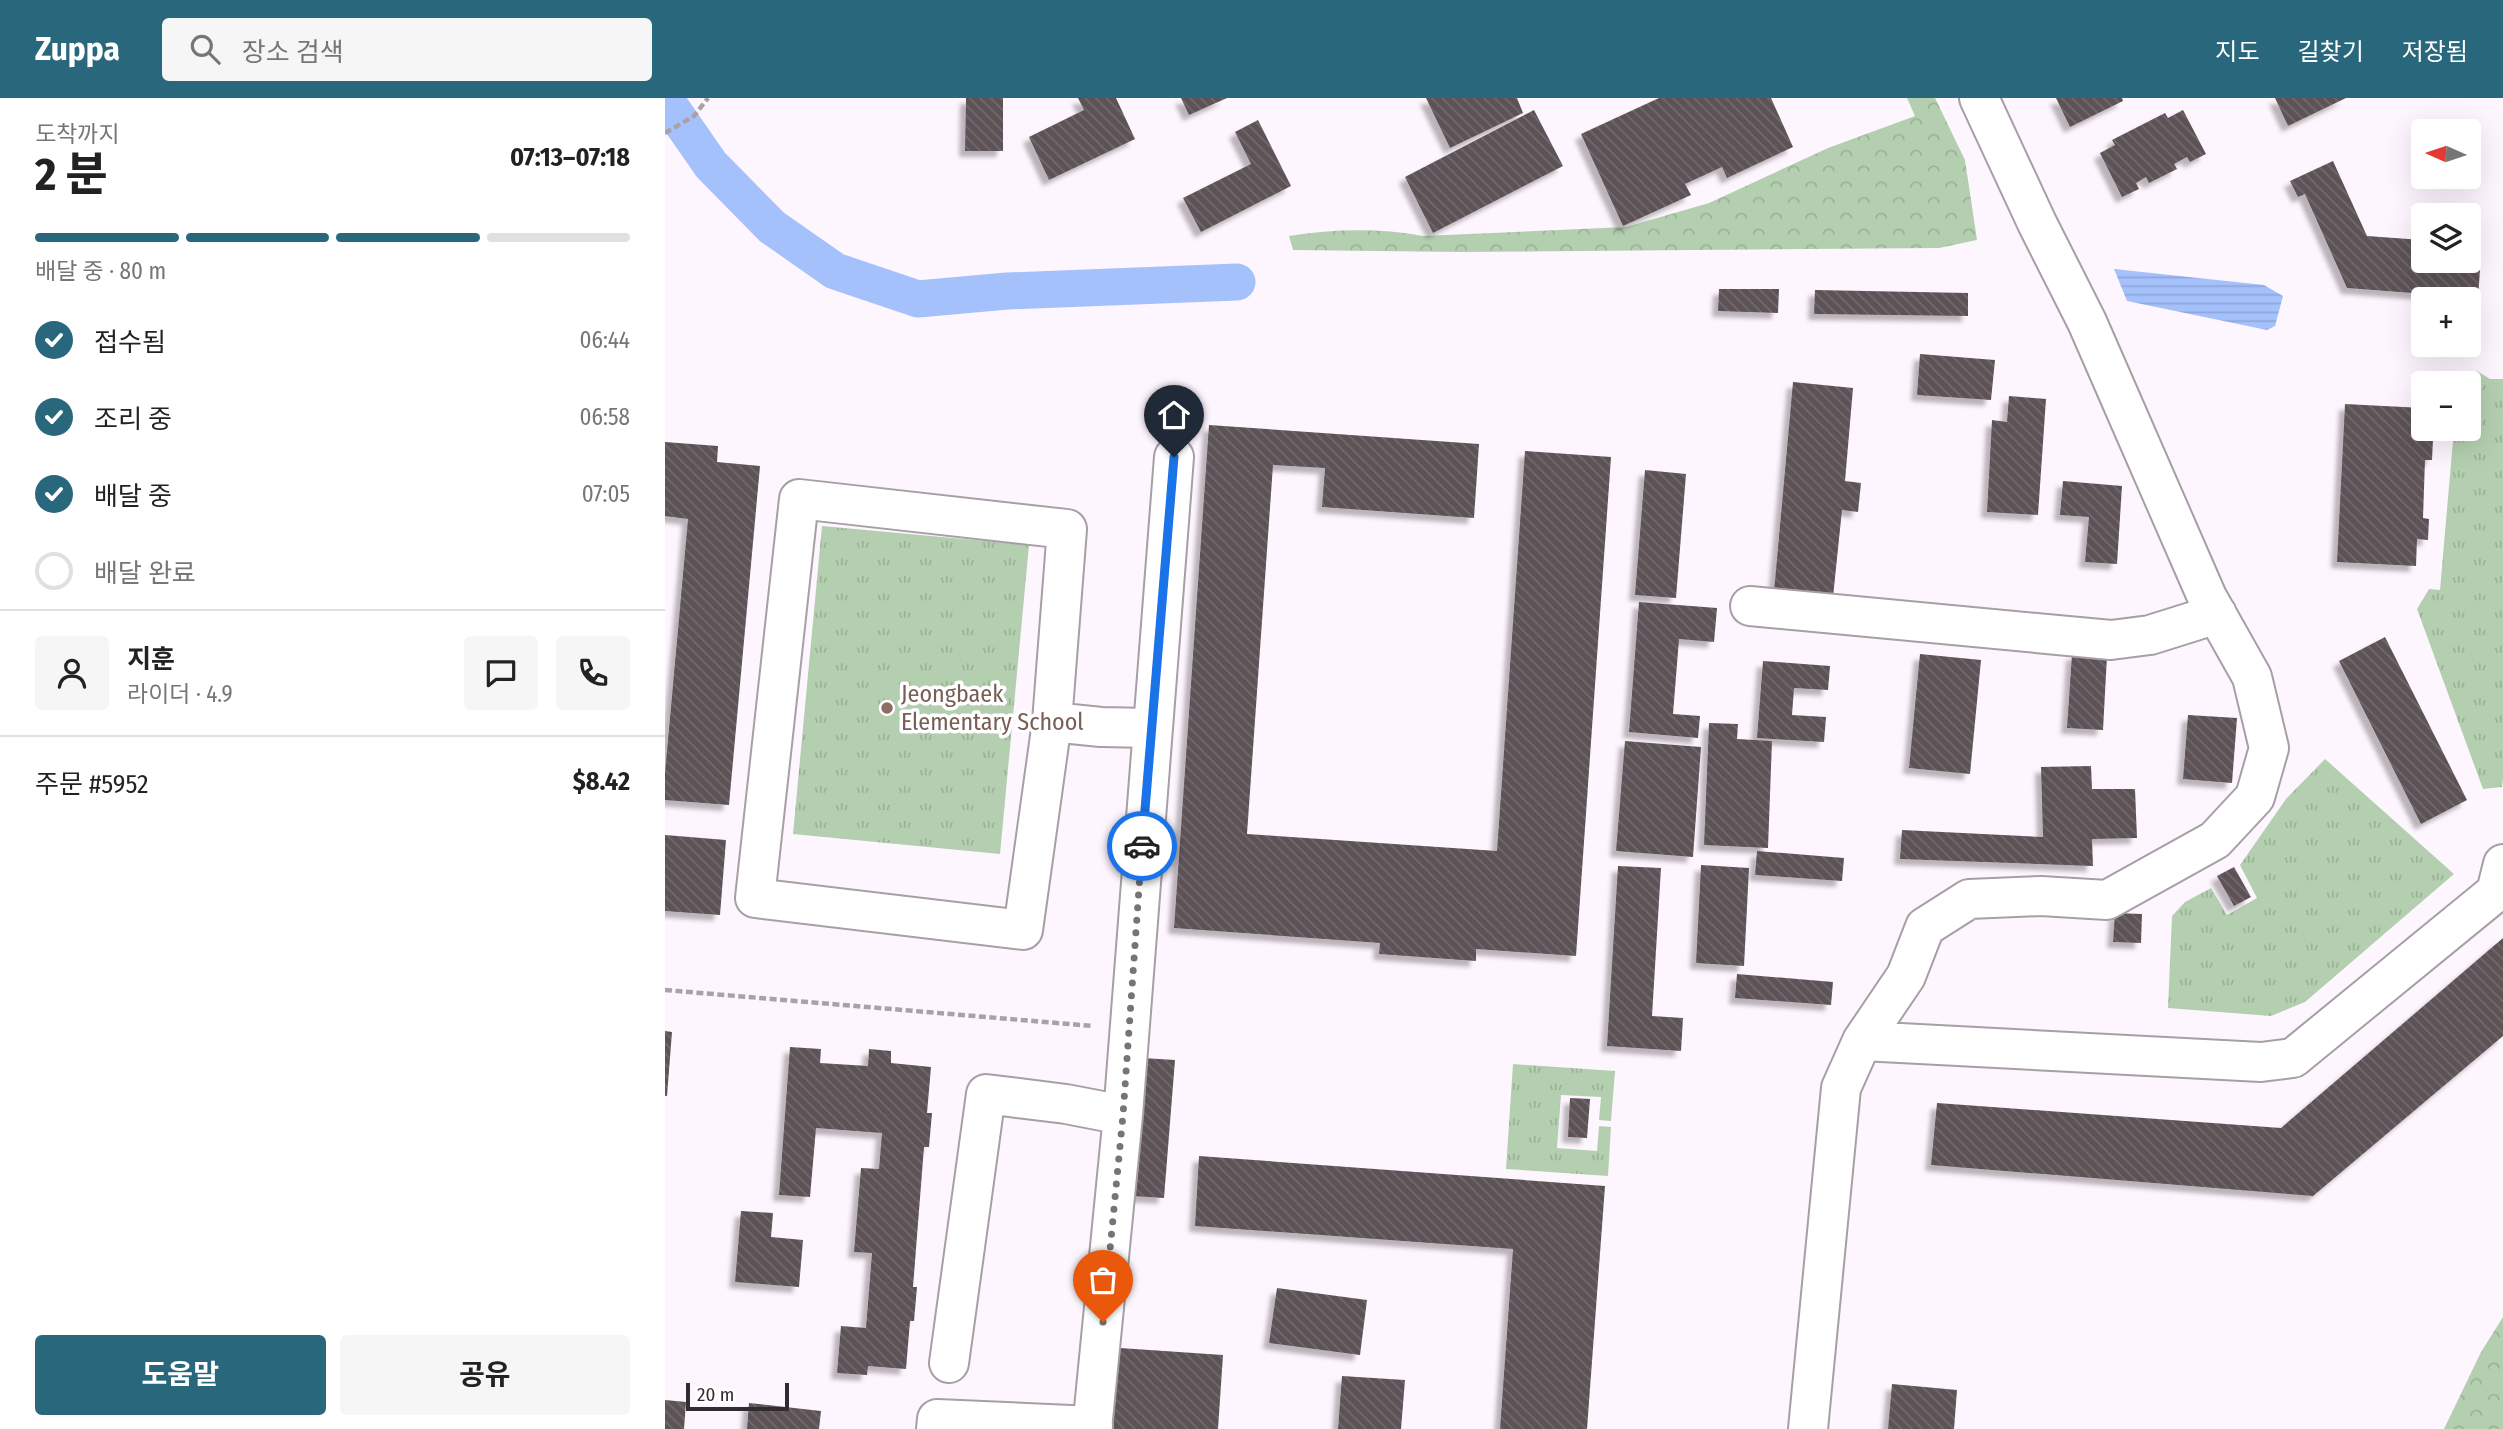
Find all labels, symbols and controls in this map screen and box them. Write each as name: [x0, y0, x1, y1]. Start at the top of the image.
search box: [162, 18, 652, 81]
text: Zuppa: [35, 29, 120, 69]
icon: search: [186, 30, 224, 68]
text: 장소 검색: [242, 37, 344, 68]
text: 지도: [2215, 38, 2260, 66]
text: 길찾기: [2298, 38, 2364, 66]
text: 저장됨: [2402, 38, 2468, 66]
north arrow: [2411, 119, 2481, 189]
map controls: [2411, 119, 2481, 441]
text: 도착까지: [35, 120, 120, 148]
text: 07:13–07:18: [510, 142, 630, 173]
text: 2 분: [35, 147, 108, 202]
button: layers: [2411, 203, 2481, 273]
text: 배달 중 · 80 m: [35, 257, 166, 285]
button: +: [2411, 287, 2481, 357]
icon: check: [35, 321, 73, 359]
text: 06:44: [580, 326, 630, 354]
text: 접수됨: [94, 327, 166, 358]
button: −: [2411, 371, 2481, 441]
pin: [1144, 385, 1204, 457]
icon: home: [1155, 396, 1193, 434]
icon: check: [35, 398, 73, 436]
text: 06:58: [580, 403, 630, 431]
text: 조리 중: [94, 404, 172, 435]
icon: check: [35, 475, 73, 513]
text: 07:05: [582, 480, 630, 508]
text: 배달 중: [94, 481, 172, 512]
text: 배달 완료: [94, 558, 196, 589]
button: person: [35, 636, 109, 710]
button: chat: [464, 636, 538, 710]
button: phone: [556, 636, 630, 710]
text: 지훈: [127, 644, 175, 675]
text: 라이더 · 4.9: [127, 680, 233, 708]
place label: Jeongbaek Elementary School: [901, 680, 1084, 736]
marker: Jeongbaek Elementary School: [879, 700, 895, 716]
text: $8.42: [573, 766, 630, 797]
text: 주문 #5952: [35, 769, 149, 800]
courier: [1107, 811, 1177, 881]
icon: car: [1123, 827, 1161, 865]
pin: [1073, 1250, 1133, 1322]
icon: bag: [1084, 1261, 1122, 1299]
button: 도움말: [35, 1335, 326, 1415]
button: 공유: [340, 1335, 630, 1415]
scale bar: [686, 1380, 789, 1412]
text: 20 m: [697, 1383, 734, 1406]

